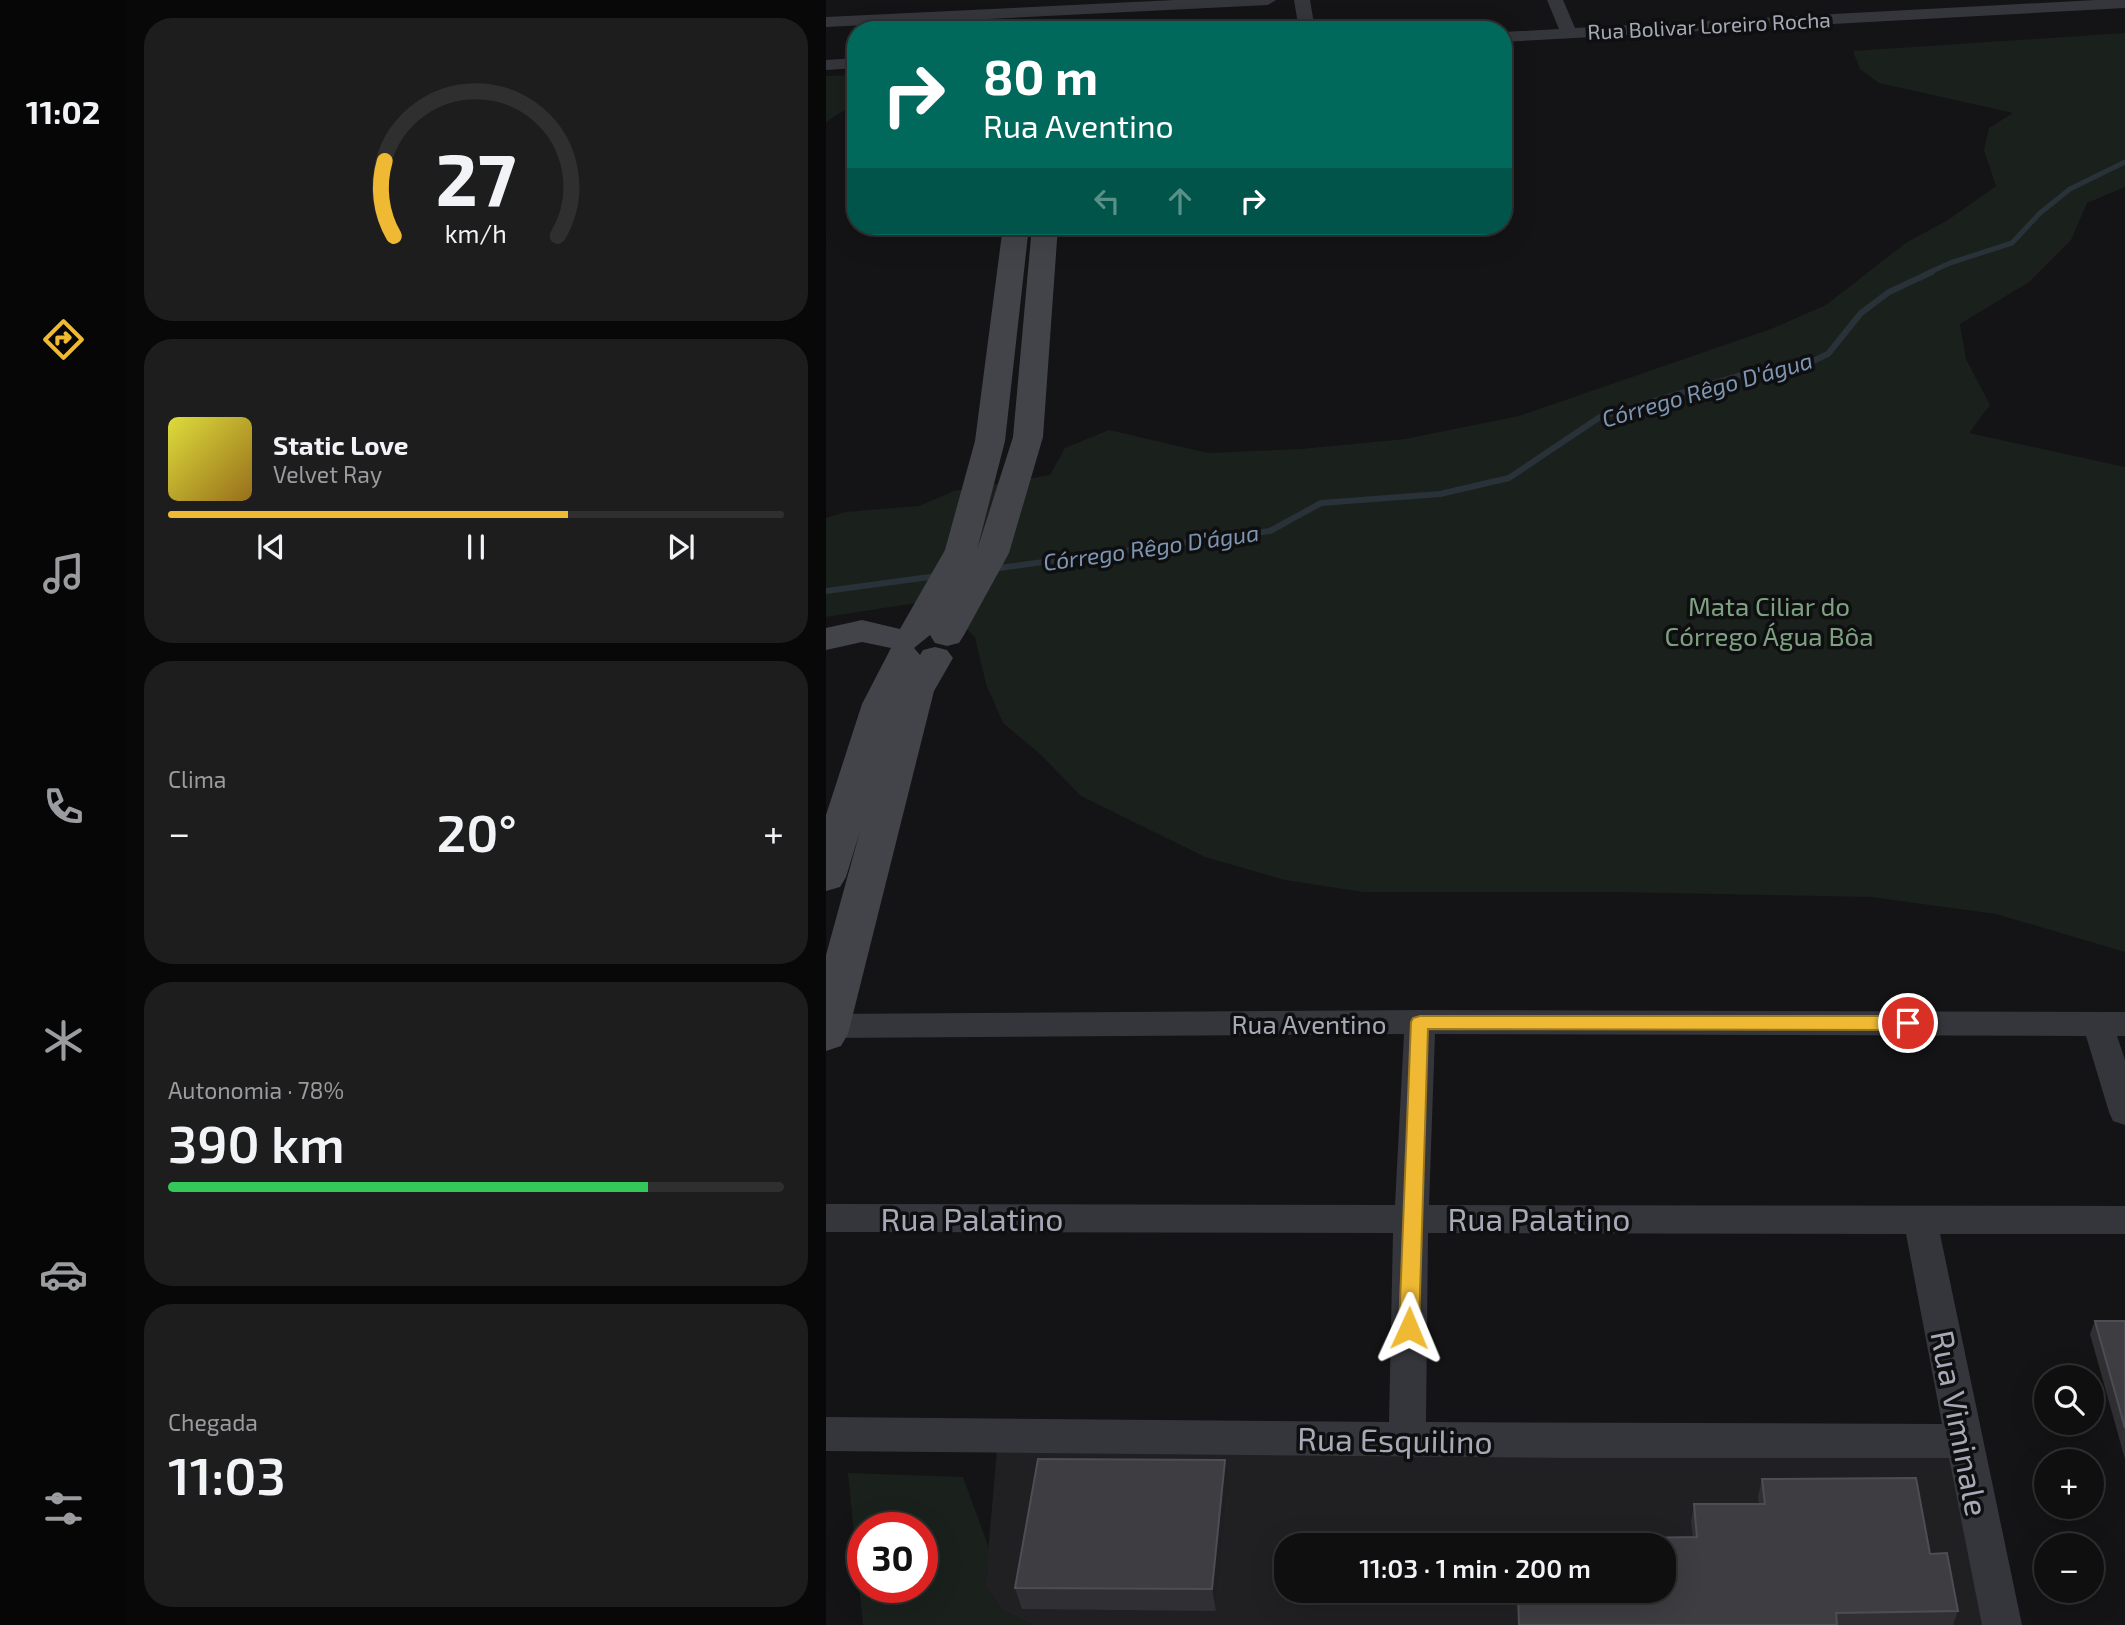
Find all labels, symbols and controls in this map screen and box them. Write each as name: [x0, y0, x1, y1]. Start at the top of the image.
street label: Rua Bolivar Loreiro Rocha: [1587, 6, 1831, 44]
text: 80 m: [983, 46, 1098, 105]
icon: right: [868, 49, 959, 140]
text: 11:02: [26, 92, 100, 130]
text: Rua Aventino: [983, 106, 1174, 144]
text: 27: [436, 133, 516, 221]
icon: left: [1088, 182, 1126, 220]
icon: ahead: [1161, 182, 1199, 220]
icon: right: [1234, 182, 1272, 220]
text: km/h: [445, 218, 507, 248]
icon: directions: [39, 315, 88, 364]
water label: Córrego Rêgo D'água: [1599, 346, 1815, 432]
text: Static Love: [273, 429, 409, 460]
text: Velvet Ray: [273, 460, 382, 488]
water label: Córrego Rêgo D'água: [1041, 518, 1261, 576]
icon: previous: [252, 528, 290, 566]
icon: pause: [457, 528, 495, 566]
icon: next: [662, 528, 700, 566]
icon: music: [39, 549, 88, 598]
park label: Mata Ciliar do Córrego Água Bôa: [1664, 590, 1874, 651]
text: Clima: [168, 765, 226, 793]
icon: phone: [39, 782, 88, 831]
text: 20°: [436, 800, 517, 862]
text: −: [168, 809, 190, 855]
text: +: [763, 809, 784, 855]
pin: [1878, 993, 1938, 1053]
icon: arrive: [1889, 1004, 1927, 1042]
street label: Rua Aventino: [1232, 1008, 1386, 1039]
icon: climate: [39, 1016, 88, 1065]
text: Autonomia · 78%: [168, 1076, 344, 1104]
text: 390 km: [168, 1111, 345, 1173]
street label: Rua Palatino: [880, 1199, 1064, 1237]
street label: Rua Palatino: [1447, 1199, 1631, 1237]
icon: car: [39, 1250, 88, 1299]
position arrow: [1372, 1291, 1446, 1365]
street label: Rua Viminale: [1924, 1327, 1998, 1519]
map controls: [2034, 1365, 2104, 1603]
button: search: [2034, 1365, 2104, 1435]
text: Chegada: [168, 1408, 258, 1436]
street label: Rua Esquilino: [1297, 1418, 1493, 1460]
text: 11:03: [168, 1443, 286, 1505]
button: +: [2034, 1449, 2104, 1519]
icon: filters: [39, 1484, 88, 1533]
speed limit sign: 30: [847, 1512, 938, 1603]
button: −: [2034, 1533, 2104, 1603]
text: 11:03 · 1 min · 200 m: [1359, 1552, 1591, 1583]

